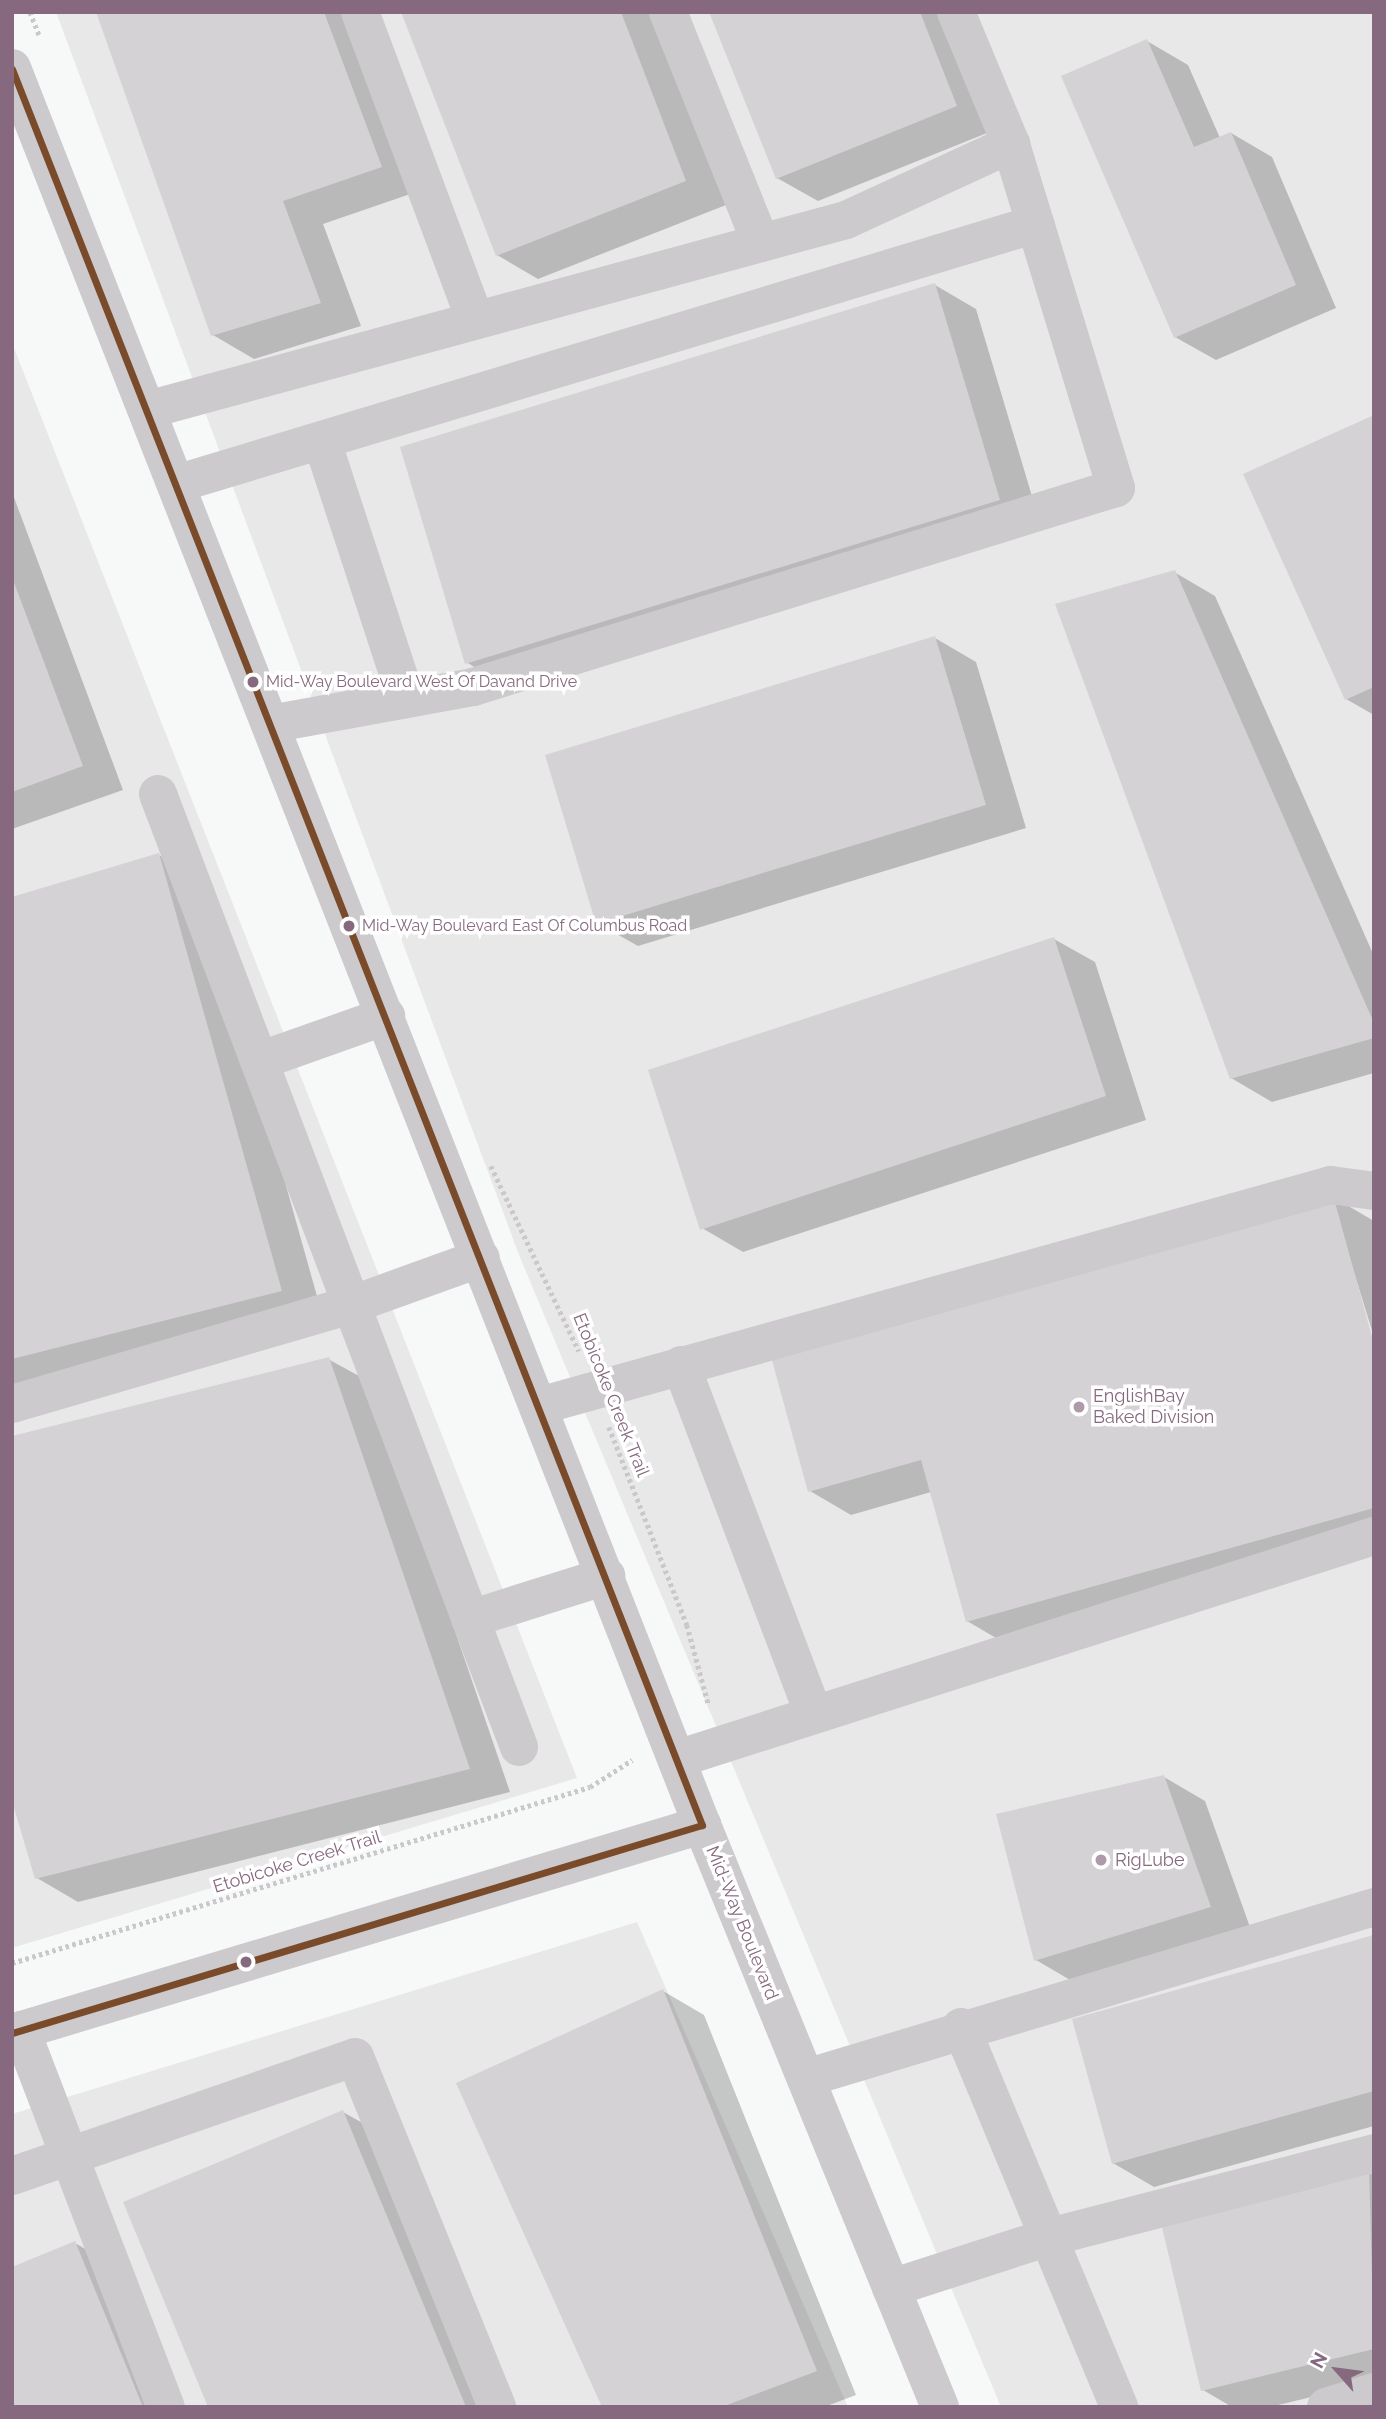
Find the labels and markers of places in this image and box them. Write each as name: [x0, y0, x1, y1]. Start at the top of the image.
place label: Mid-Way Boulevard West Of Davand Drive: [266, 672, 578, 692]
marker: Mid-Way Boulevard West Of Davand Drive: [246, 675, 260, 689]
place label: Mid-Way Boulevard East Of Columbus Road: [362, 916, 688, 936]
marker: Mid-Way Boulevard East Of Columbus Road: [342, 919, 356, 933]
place label: EnglishBay Baked Division: [1093, 1386, 1214, 1428]
marker: EnglishBay Baked Division: [1071, 1399, 1087, 1415]
place label: RigLube: [1115, 1849, 1185, 1871]
marker: RigLube: [1093, 1852, 1109, 1868]
unlabelled marker: [239, 1955, 253, 1969]

